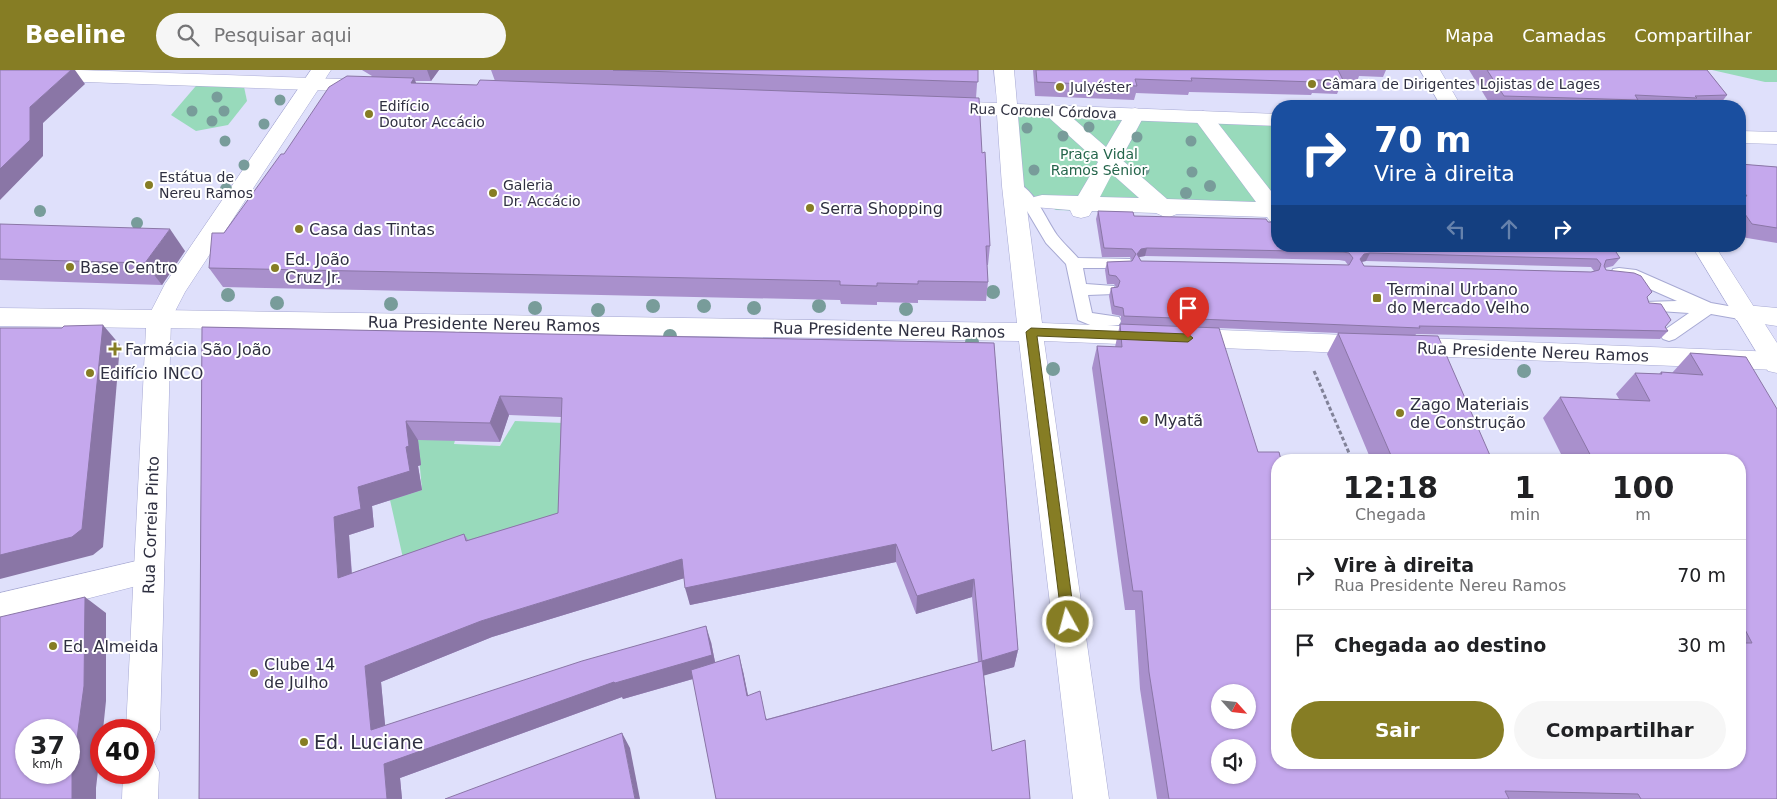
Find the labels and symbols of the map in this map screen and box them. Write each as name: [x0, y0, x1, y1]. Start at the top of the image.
place label: Câmara de Dirigentes Lojistas de Lages: [1322, 76, 1600, 92]
marker: Câmara de Dirigentes Lojistas de Lages: [1306, 78, 1318, 90]
place label: Julyéster: [1069, 79, 1131, 95]
marker: Julyéster: [1054, 81, 1066, 93]
place label: Edifício Doutor Accácio: [379, 98, 485, 130]
street label: Rua Coronel Córdova: [969, 100, 1117, 122]
marker: Edifício Doutor Accácio: [363, 108, 375, 120]
park label: Praça Vidal Ramos Sênior: [1051, 146, 1148, 178]
place label: Estátua de Nereu Ramos: [159, 169, 253, 201]
place label: Galeria Dr. Accácio: [503, 177, 581, 209]
marker: Estátua de Nereu Ramos: [143, 179, 155, 191]
marker: Galeria Dr. Accácio: [487, 187, 499, 199]
place label: Serra Shopping: [820, 199, 943, 218]
marker: Serra Shopping: [804, 202, 816, 214]
place label: Casa das Tintas: [309, 220, 435, 239]
marker: Casa das Tintas: [293, 223, 305, 235]
place label: Ed. João Cruz Jr.: [285, 250, 350, 287]
place label: Base Centro: [80, 258, 178, 277]
marker: Base Centro: [64, 261, 76, 273]
marker: Ed. João Cruz Jr.: [269, 262, 281, 274]
place label: Terminal Urbano do Mercado Velho: [1386, 280, 1529, 317]
pin: [1167, 287, 1209, 338]
marker: Terminal Urbano do Mercado Velho: [1371, 292, 1383, 304]
street label: Rua Presidente Nereu Ramos: [368, 312, 600, 336]
street label: Rua Presidente Nereu Ramos: [773, 318, 1005, 342]
street label: Rua Presidente Nereu Ramos: [1417, 338, 1649, 366]
place label: Farmácia São João: [125, 340, 271, 359]
marker: Farmácia São João: [109, 343, 121, 355]
place label: Edifício INCO: [100, 364, 203, 383]
marker: Edifício INCO: [84, 367, 96, 379]
place label: Zago Materiais de Construção: [1410, 395, 1529, 432]
marker: Zago Materiais de Construção: [1394, 407, 1406, 419]
place label: Myatã: [1154, 411, 1203, 430]
marker: Myatã: [1138, 414, 1150, 426]
street label: Rua Correia Pinto: [139, 456, 163, 594]
position arrow: [1041, 595, 1093, 647]
place label: Ed. Almeida: [63, 637, 159, 656]
marker: Ed. Almeida: [47, 640, 59, 652]
place label: Clube 14 de Julho: [264, 655, 335, 692]
marker: Clube 14 de Julho: [248, 667, 260, 679]
north arrow: [1211, 684, 1256, 729]
speed limit sign: 40: [90, 719, 155, 784]
place label: Ed. Luciane: [314, 731, 424, 753]
marker: Ed. Luciane: [298, 736, 310, 748]

